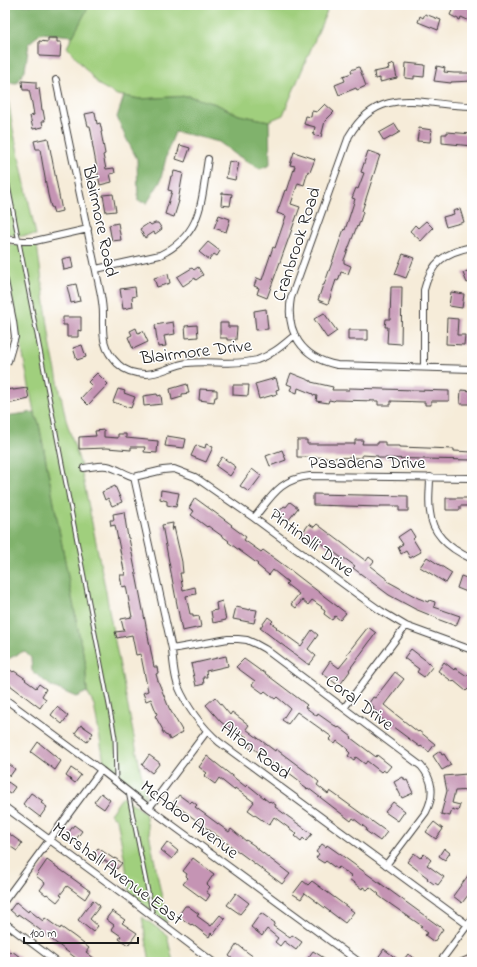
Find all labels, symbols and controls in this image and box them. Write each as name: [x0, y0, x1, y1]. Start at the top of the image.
street label: Blairmore Road: [74, 162, 124, 279]
street label: Cranbrook Road: [267, 184, 329, 305]
street label: Blairmore Drive: [138, 333, 254, 373]
street label: Pasadena Drive: [309, 451, 426, 477]
street label: Pintinalli Drive: [263, 503, 360, 585]
street label: Coral Drive: [319, 669, 399, 739]
street label: Alton Road: [214, 717, 295, 787]
street label: McAdoo Avenue: [134, 775, 244, 867]
street label: Marshall Avenue East: [46, 817, 188, 933]
scale bar: [24, 919, 138, 945]
text: 100 m: [30, 925, 57, 943]

